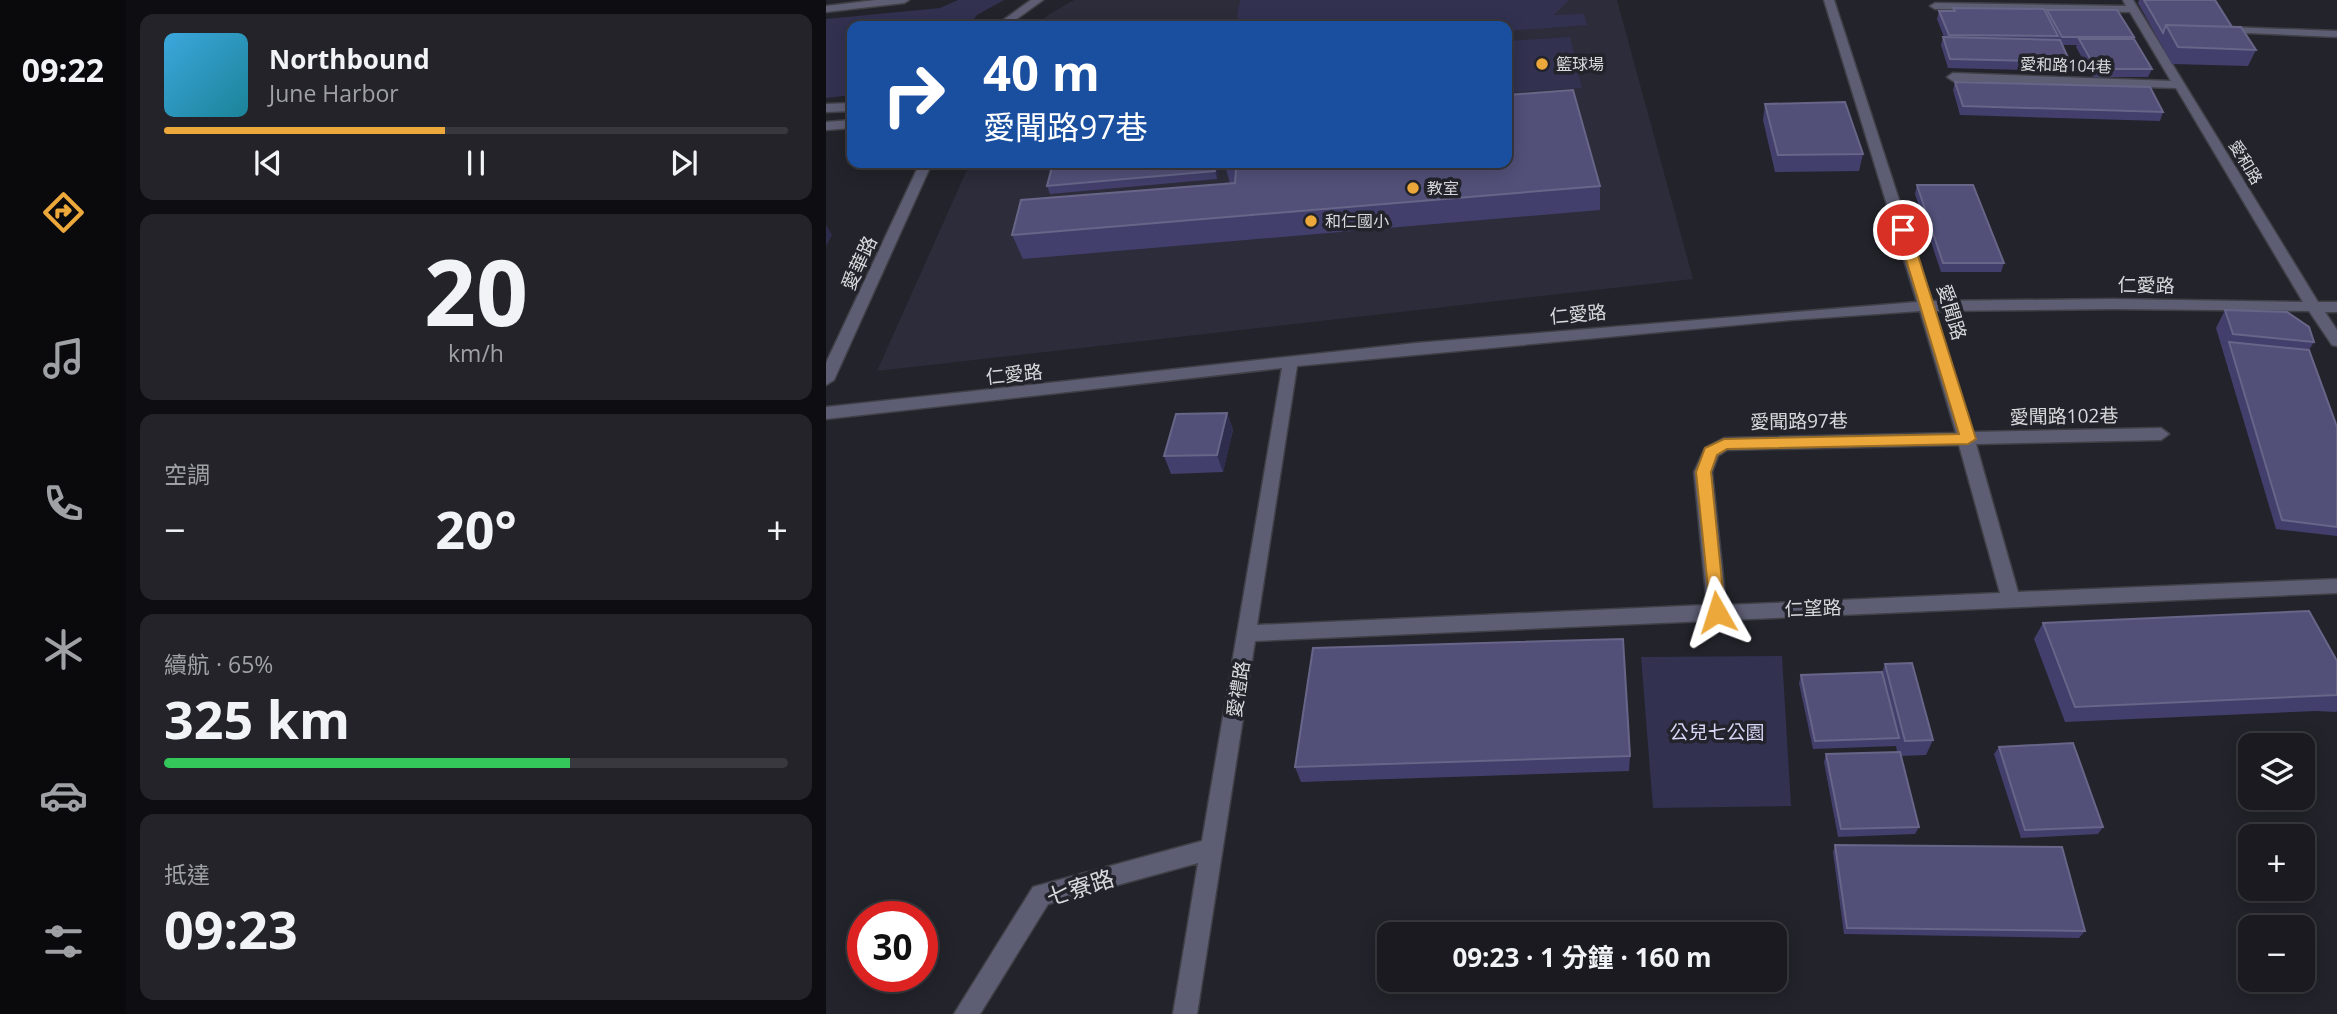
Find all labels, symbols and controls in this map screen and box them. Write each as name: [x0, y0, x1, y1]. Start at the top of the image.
text: 40 m: [983, 39, 1100, 105]
text: Northbound: [269, 41, 430, 77]
text: 09:22: [22, 48, 104, 91]
icon: right: [868, 49, 959, 140]
street label: 愛和路104巷: [2020, 52, 2112, 78]
place label: 籃球場: [1556, 53, 1604, 75]
marker: 籃球場: [1534, 56, 1550, 72]
text: June Harbor: [269, 77, 399, 109]
text: 愛聞路97巷: [983, 105, 1148, 148]
street label: 愛和路: [2224, 136, 2268, 188]
icon: previous: [249, 144, 287, 182]
icon: pause: [457, 144, 495, 182]
icon: next: [665, 144, 703, 182]
place label: 教室: [1427, 177, 1459, 199]
marker: 教室: [1405, 180, 1421, 196]
icon: directions: [39, 188, 88, 237]
pin: [1873, 200, 1933, 260]
place label: 和仁國小: [1325, 210, 1389, 232]
icon: arrive: [1884, 211, 1922, 249]
marker: 和仁國小: [1303, 213, 1319, 229]
text: 20: [424, 229, 528, 353]
street label: 愛華路: [835, 232, 883, 294]
street label: 仁愛路: [2117, 272, 2175, 298]
street label: 愛聞路: [1931, 281, 1973, 343]
street label: 仁愛路: [1548, 299, 1608, 329]
icon: music: [39, 334, 88, 383]
text: km/h: [448, 337, 504, 369]
street label: 仁愛路: [984, 358, 1044, 390]
street label: 愛聞路102巷: [2009, 402, 2119, 430]
street label: 愛聞路97巷: [1750, 407, 1848, 435]
text: 空調: [164, 458, 210, 490]
icon: phone: [39, 479, 88, 528]
text: 20°: [435, 493, 517, 564]
text: −: [164, 503, 186, 555]
text: +: [766, 503, 788, 555]
position arrow: [1680, 575, 1754, 649]
street label: 仁望路: [1784, 594, 1842, 622]
icon: climate: [39, 625, 88, 674]
text: 續航 · 65%: [164, 648, 273, 680]
street label: 愛禮路: [1221, 659, 1255, 719]
text: 325 km: [164, 683, 350, 754]
park label: 公兒七公園: [1669, 719, 1765, 745]
map controls: [2238, 733, 2315, 992]
button: layers: [2238, 733, 2315, 810]
icon: car: [39, 771, 88, 820]
button: +: [2238, 824, 2315, 901]
text: 抵達: [164, 858, 210, 890]
street label: 七寮路: [1042, 861, 1118, 913]
text: 09:23: [164, 893, 298, 964]
speed limit sign: 30: [847, 901, 938, 992]
button: −: [2238, 915, 2315, 992]
icon: filters: [39, 917, 88, 966]
text: 09:23 · 1 分鐘 · 160 m: [1452, 939, 1712, 975]

